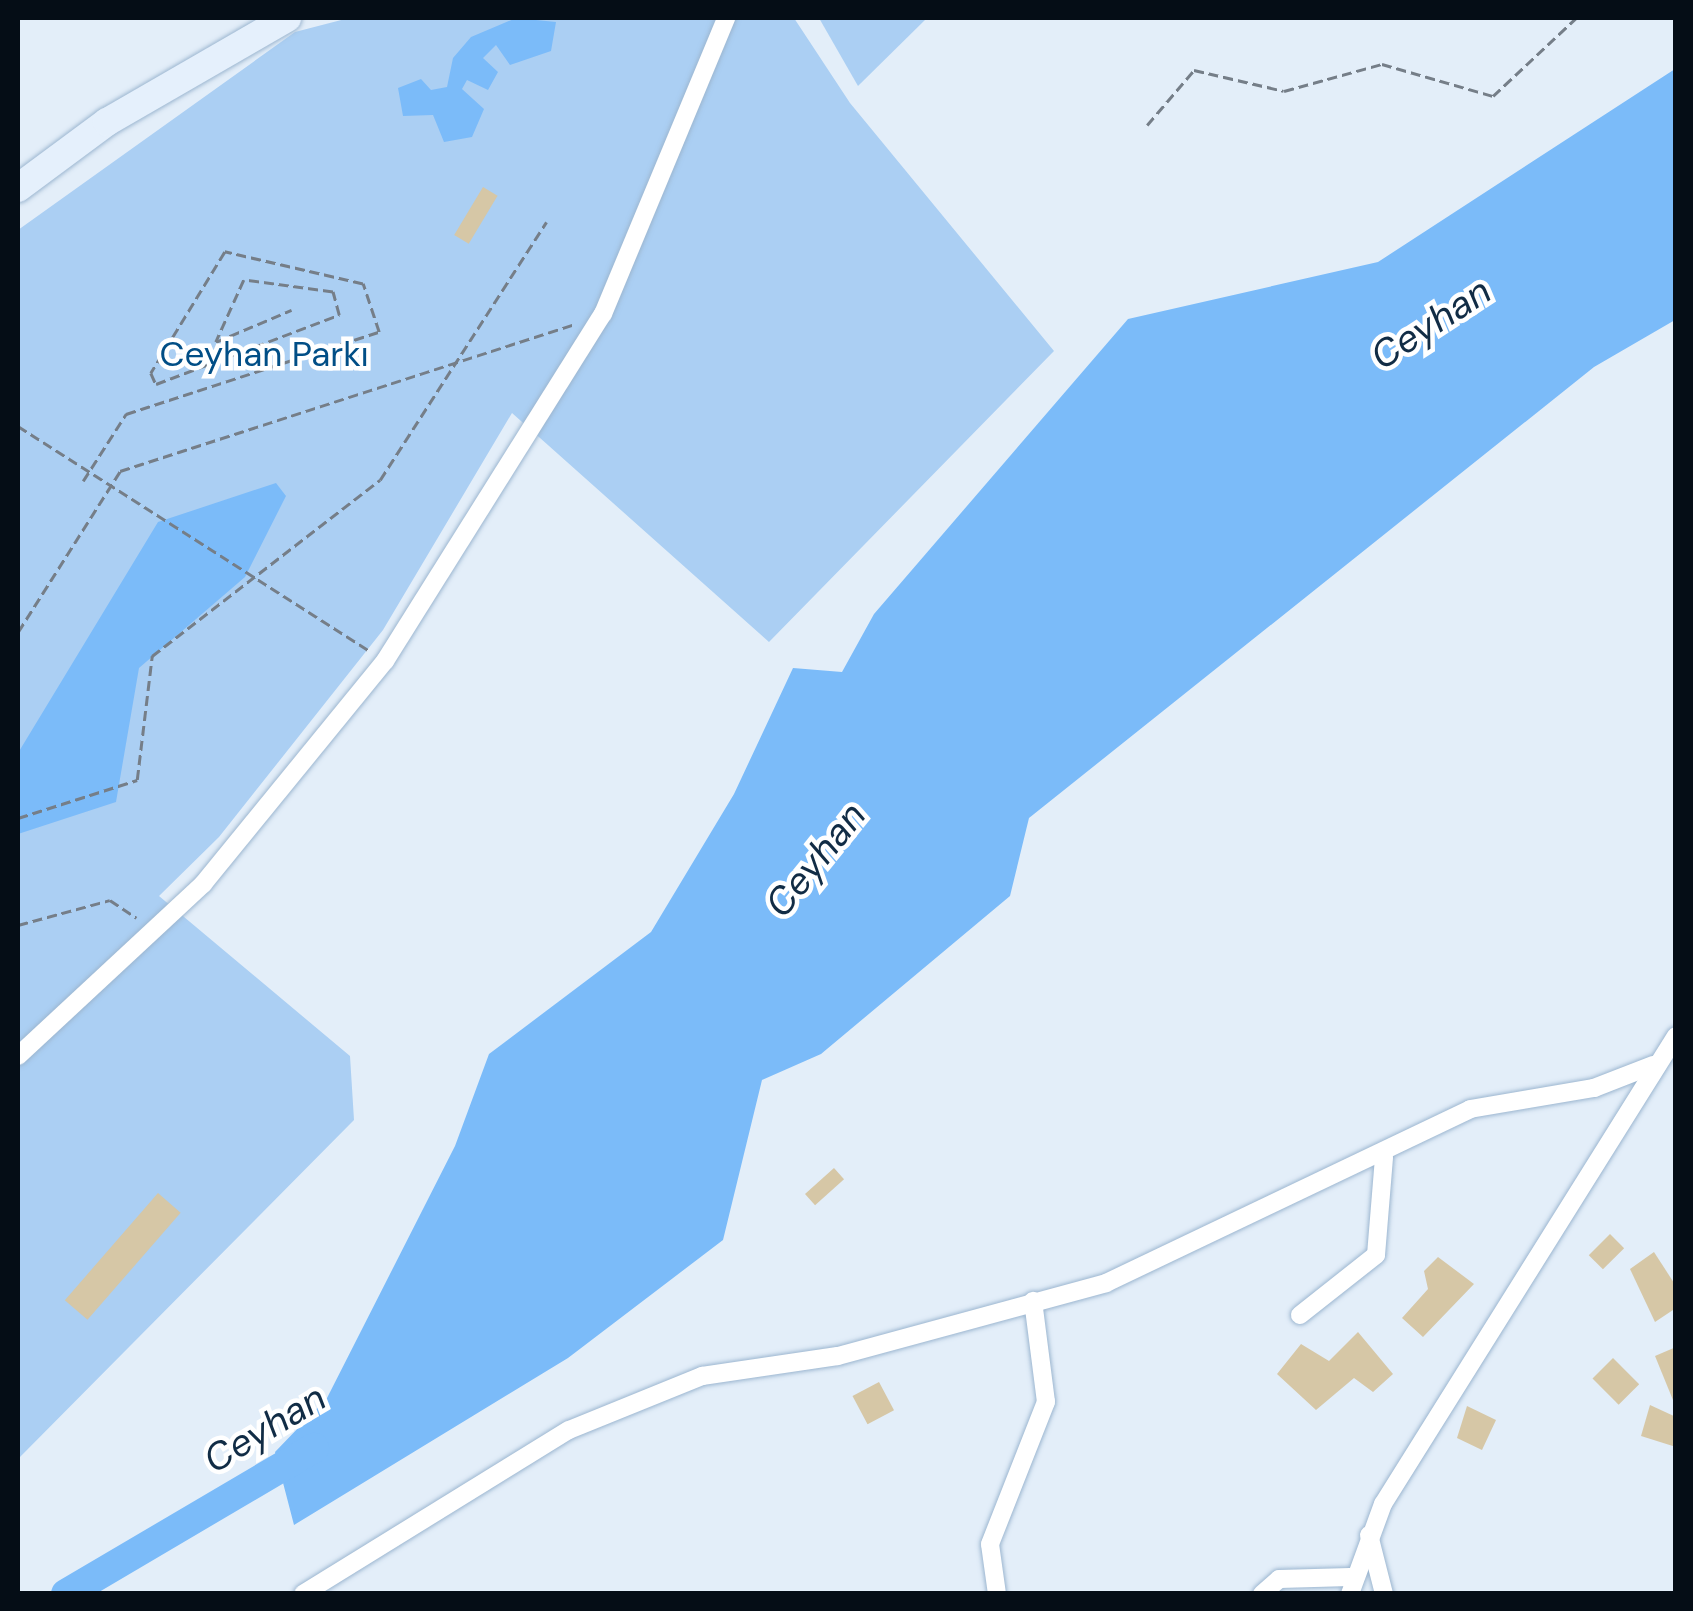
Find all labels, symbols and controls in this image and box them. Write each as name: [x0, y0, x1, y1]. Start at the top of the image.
water label: Ceyhan: [1362, 268, 1500, 380]
park label: Ceyhan Parkı: [159, 333, 369, 375]
water label: Ceyhan: [756, 794, 876, 926]
water label: Ceyhan: [196, 1375, 334, 1483]

